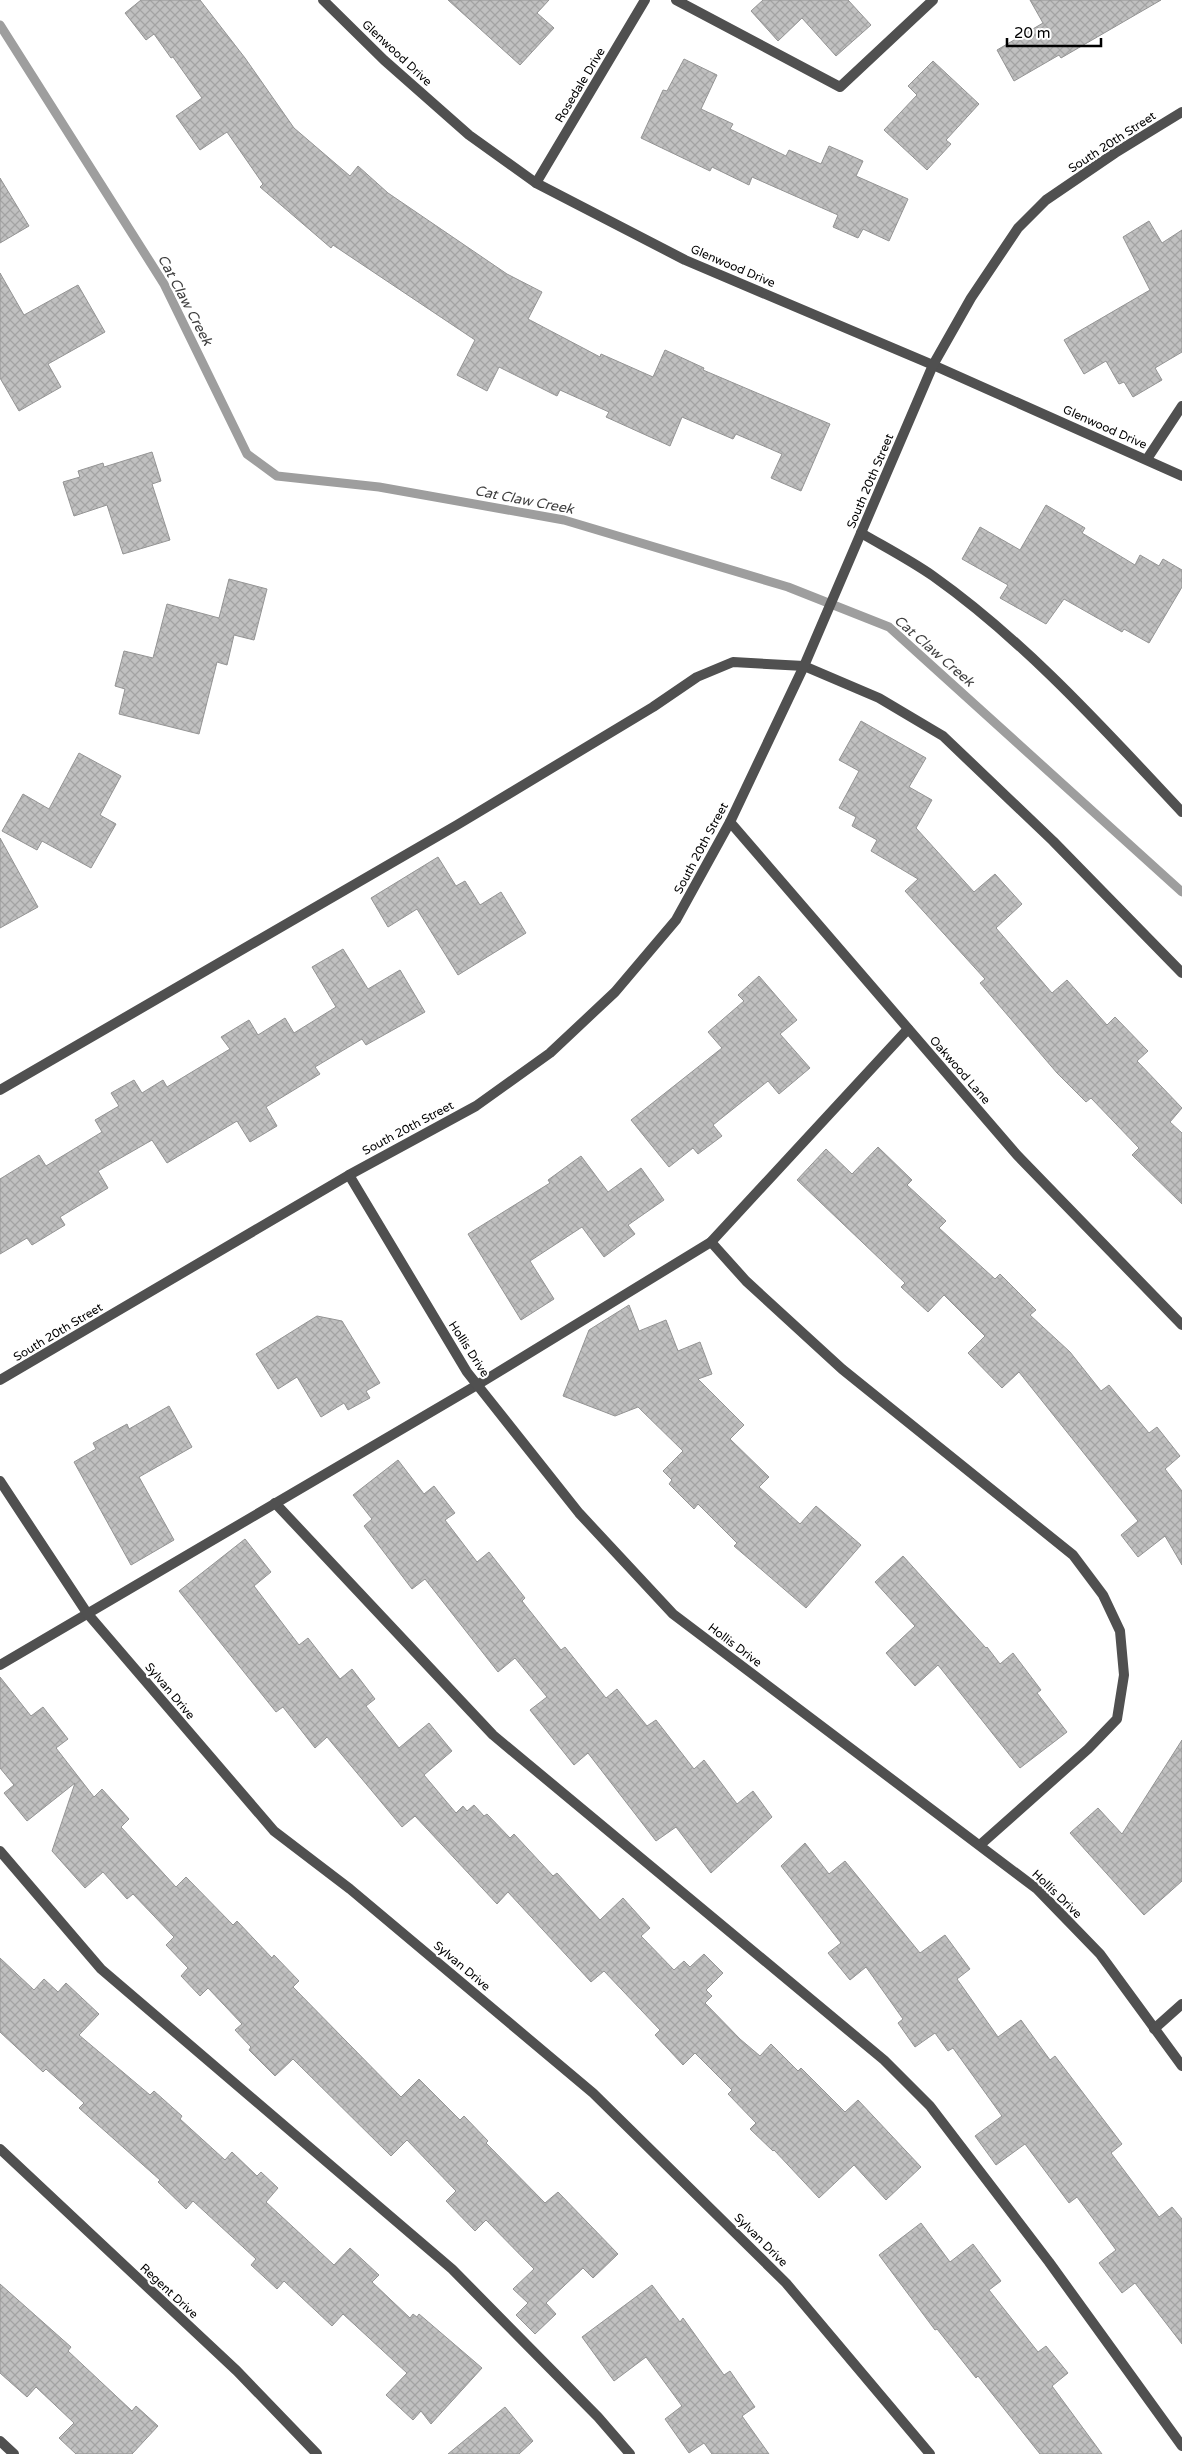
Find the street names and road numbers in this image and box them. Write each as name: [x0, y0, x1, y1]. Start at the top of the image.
street label: Glenwood Drive: [359, 17, 435, 89]
street label: Rosedale Drive: [552, 45, 608, 125]
street label: South 20th Street: [1066, 108, 1159, 175]
street label: Glenwood Drive: [689, 242, 777, 290]
street label: Glenwood Drive: [1061, 402, 1149, 452]
street label: South 20th Street: [844, 431, 896, 530]
street label: South 20th Street: [671, 800, 731, 896]
street label: Oakwood Lane: [927, 1033, 993, 1107]
street label: South 20th Street: [360, 1098, 456, 1158]
street label: South 20th Street: [11, 1300, 105, 1364]
street label: Hollis Drive: [446, 1319, 492, 1380]
street label: Hollis Drive: [705, 1620, 765, 1670]
street label: Sylvan Drive: [142, 1660, 198, 1722]
street label: Hollis Drive: [1029, 1867, 1085, 1921]
street label: Sylvan Drive: [431, 1938, 493, 1994]
street label: Sylvan Drive: [731, 2210, 791, 2270]
street label: Regent Drive: [137, 2261, 201, 2322]

